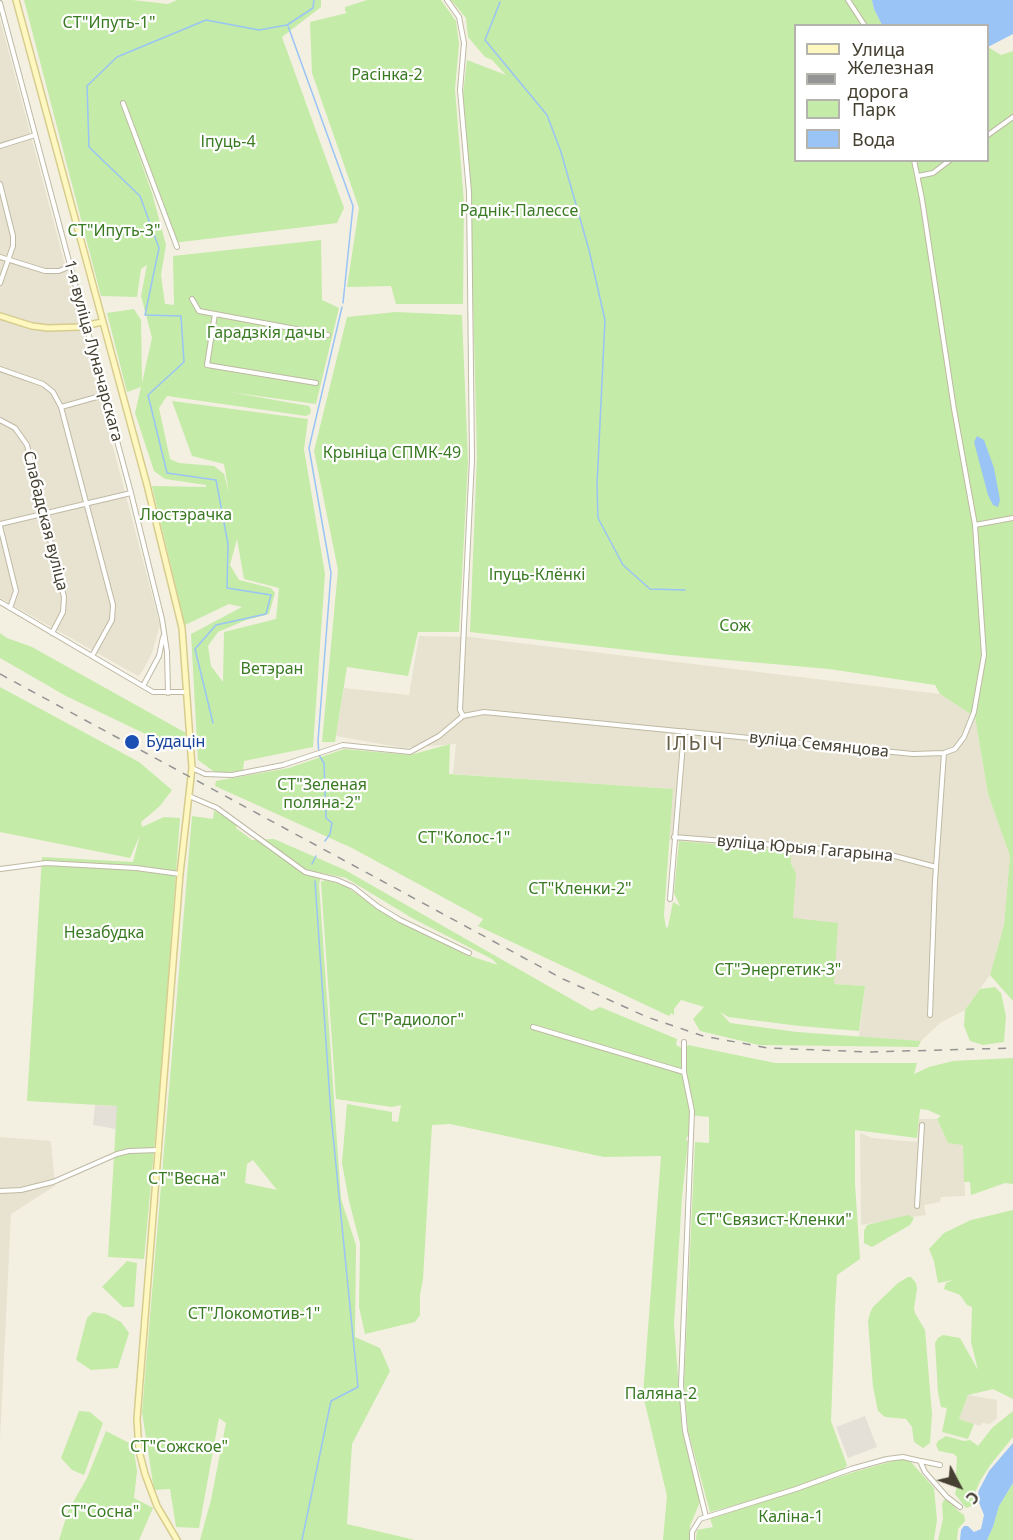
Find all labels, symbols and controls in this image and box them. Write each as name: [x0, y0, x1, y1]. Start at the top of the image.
park label: СТ"Ипуть-1": [63, 13, 155, 33]
legend: [794, 24, 989, 162]
text: Улица: [852, 37, 905, 61]
text: Железная дорога: [848, 55, 934, 103]
park label: Расінка-2: [351, 65, 423, 85]
text: Парк: [852, 97, 896, 121]
text: Вода: [852, 127, 895, 151]
park label: Іпуць-4: [200, 132, 256, 152]
park label: Раднік-Палессе: [460, 201, 578, 221]
park label: СТ"Ипуть-3": [68, 221, 160, 241]
street label: 1-я вуліца Луначарскага: [59, 258, 127, 444]
park label: Гарадзкія дачы: [207, 323, 325, 343]
park label: Крыніца СПМК-49: [323, 443, 461, 463]
street label: Слабадская вуліца: [18, 449, 72, 593]
park label: Люстэрачка: [140, 505, 232, 525]
park label: Іпуць-Клёнкі: [489, 565, 585, 585]
park label: Сож: [719, 616, 751, 636]
park label: Ветэран: [241, 659, 303, 679]
street label: вуліца Семянцова: [748, 728, 890, 762]
place label: Будацін: [146, 732, 205, 752]
district label: ІЛЬІЧ: [666, 732, 724, 756]
marker: Будацін: [123, 733, 141, 751]
park label: СТ"Зеленая поляна-2": [277, 775, 367, 813]
park label: СТ"Колос-1": [418, 828, 510, 848]
street label: вуліца Юрыя Гагарына: [716, 832, 894, 866]
park label: СТ"Кленки-2": [528, 879, 632, 899]
park label: Незабудка: [64, 923, 144, 943]
park label: СТ"Энергетик-3": [715, 960, 841, 980]
park label: СТ"Радиолог": [358, 1010, 464, 1030]
park label: СТ"Весна": [148, 1169, 226, 1189]
park label: СТ"Связист-Кленки": [696, 1210, 852, 1230]
park label: СТ"Локомотив-1": [188, 1304, 320, 1324]
park label: Паляна-2: [625, 1384, 697, 1404]
park label: СТ"Сожское": [130, 1437, 228, 1457]
north arrow: [929, 1456, 989, 1516]
text: С: [961, 1487, 984, 1509]
park label: СТ"Сосна": [61, 1502, 139, 1522]
park label: Каліна-1: [758, 1507, 824, 1527]

